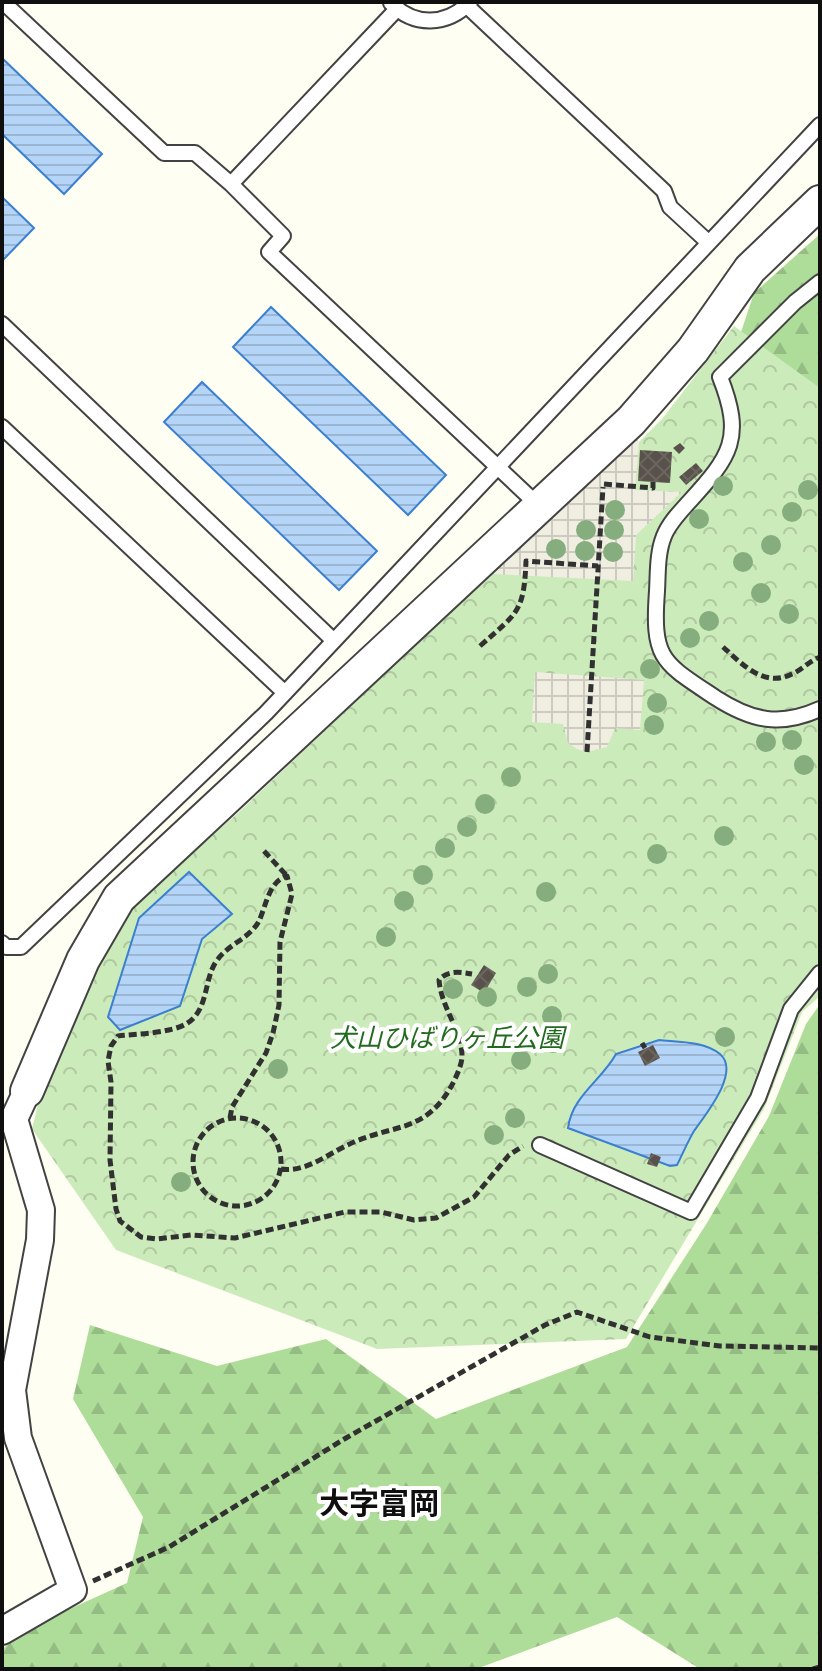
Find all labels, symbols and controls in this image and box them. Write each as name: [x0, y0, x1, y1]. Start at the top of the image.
park label: 犬山ひばりヶ丘公園: [330, 1019, 568, 1059]
district label: 大字富岡: [319, 1482, 439, 1528]

